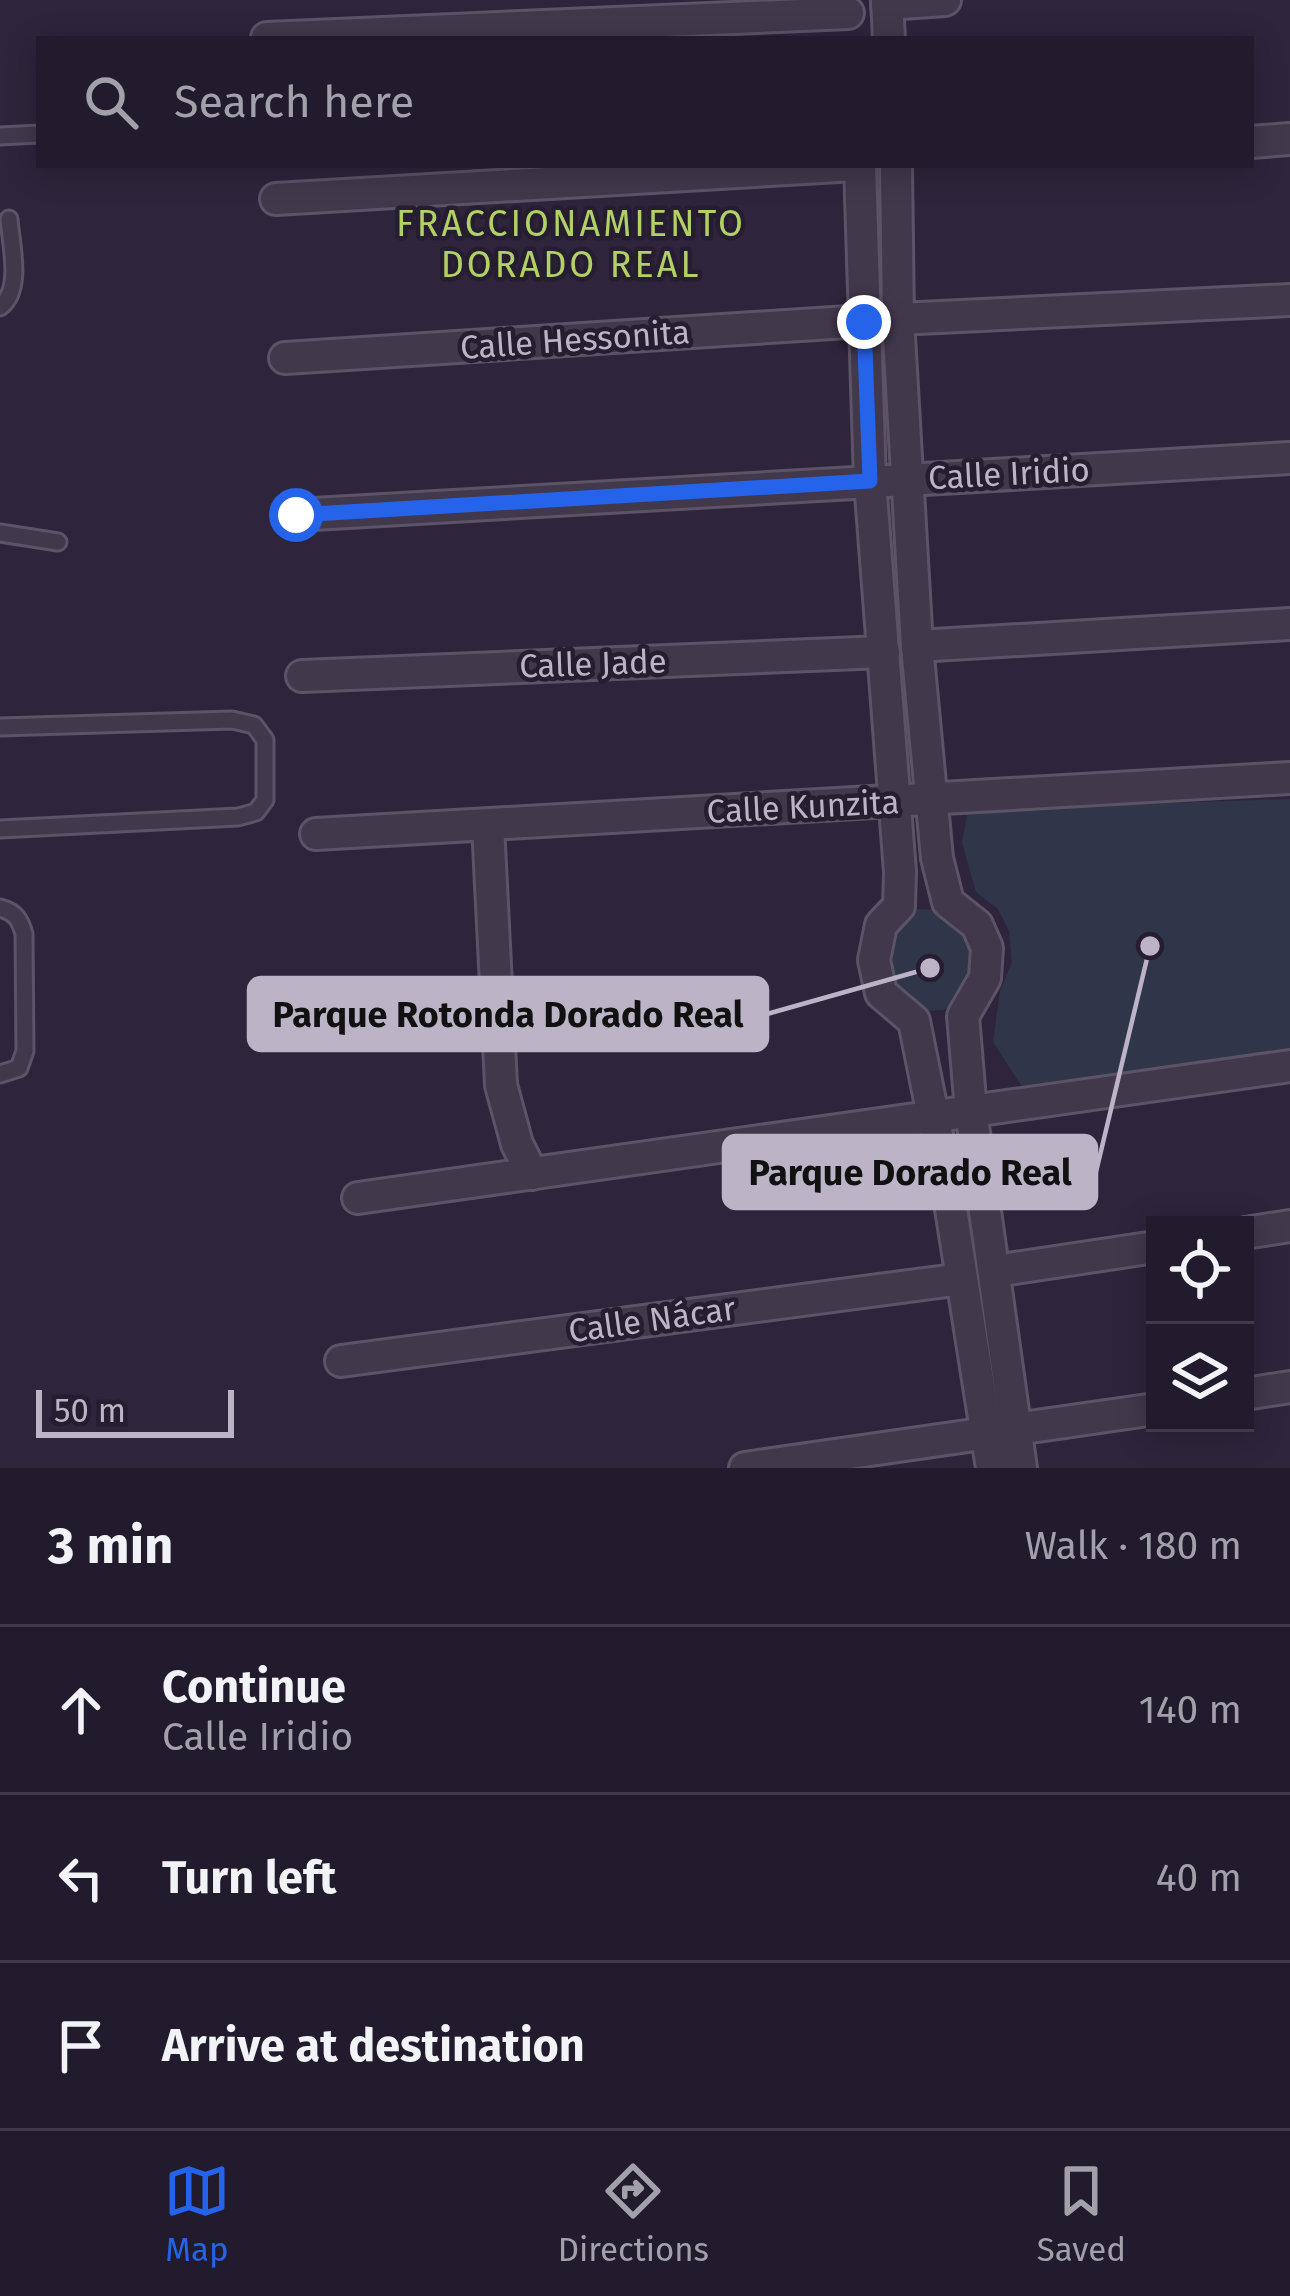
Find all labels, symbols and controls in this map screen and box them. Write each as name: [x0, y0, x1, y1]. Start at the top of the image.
search box: [36, 36, 1254, 168]
icon: search: [78, 69, 144, 135]
text: Search here: [174, 75, 414, 129]
district label: FRACCIONAMIENTO DORADO REAL: [396, 202, 746, 287]
route end: [837, 295, 891, 349]
street label: Calle Hessonita: [459, 312, 691, 368]
street label: Calle Iridio: [927, 450, 1091, 498]
route start: [269, 488, 323, 542]
street label: Calle Jade: [519, 641, 667, 687]
street label: Calle Kunzita: [706, 782, 900, 832]
callout: Parque Rotonda Dorado Real: [249, 978, 767, 1050]
text: Parque Rotonda Dorado Real: [273, 993, 744, 1037]
callout: Parque Dorado Real: [724, 1136, 1096, 1208]
text: Parque Dorado Real: [748, 1151, 1072, 1195]
map controls: [1146, 1216, 1254, 1432]
button: locate: [1146, 1216, 1254, 1324]
street label: Calle Nácar: [566, 1288, 738, 1352]
button: layers: [1146, 1324, 1254, 1432]
scale bar: [36, 1384, 234, 1437]
text: 50 m: [54, 1391, 126, 1431]
text: 3 min: [48, 1515, 174, 1577]
text: Walk · 180 m: [1025, 1523, 1242, 1569]
text: Continue: [162, 1660, 346, 1714]
icon: ahead: [48, 1677, 114, 1743]
text: 140 m: [1139, 1687, 1242, 1733]
text: Calle Iridio: [162, 1714, 353, 1760]
icon: left: [48, 1845, 114, 1911]
text: Turn left: [162, 1851, 336, 1905]
text: 40 m: [1156, 1855, 1242, 1901]
icon: arrive: [48, 2013, 114, 2079]
text: Arrive at destination: [162, 2019, 585, 2073]
tab: Map: [164, 2158, 230, 2270]
tab: Directions: [558, 2158, 709, 2270]
tab: Saved: [1037, 2158, 1126, 2270]

